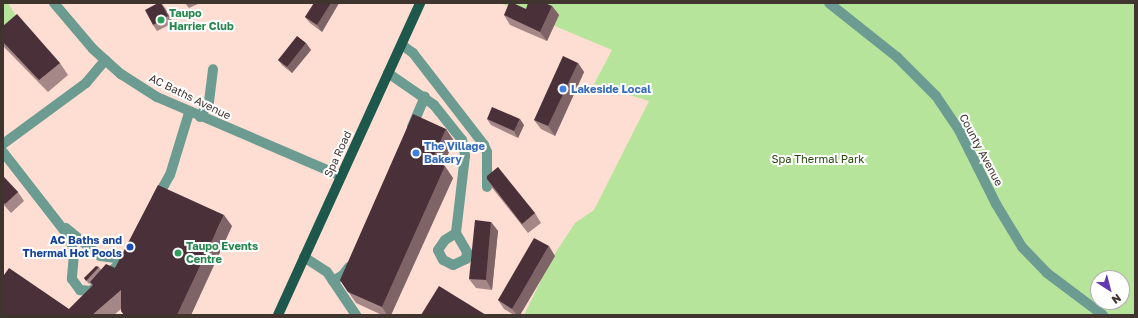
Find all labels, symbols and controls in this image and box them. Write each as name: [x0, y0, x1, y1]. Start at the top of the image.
place label: Taupo Harrier Club: [169, 7, 234, 33]
marker: Taupo Harrier Club: [156, 15, 166, 25]
street label: AC Baths Avenue: [147, 71, 233, 123]
place label: Lakeside Local: [571, 82, 651, 96]
marker: Lakeside Local: [558, 84, 568, 94]
street label: County Avenue: [956, 112, 1006, 188]
street label: Spa Road: [322, 129, 354, 179]
place label: The Village Bakery: [424, 140, 485, 166]
marker: The Village Bakery: [411, 148, 421, 158]
park label: Spa Thermal Park: [771, 152, 865, 166]
place label: AC Baths and Thermal Hot Pools: [23, 234, 122, 260]
place label: Taupo Events Centre: [186, 240, 258, 266]
marker: AC Baths and Thermal Hot Pools: [125, 242, 135, 252]
marker: Taupo Events Centre: [173, 248, 183, 258]
north arrow: [1090, 270, 1130, 310]
text: N: [1110, 292, 1124, 307]

